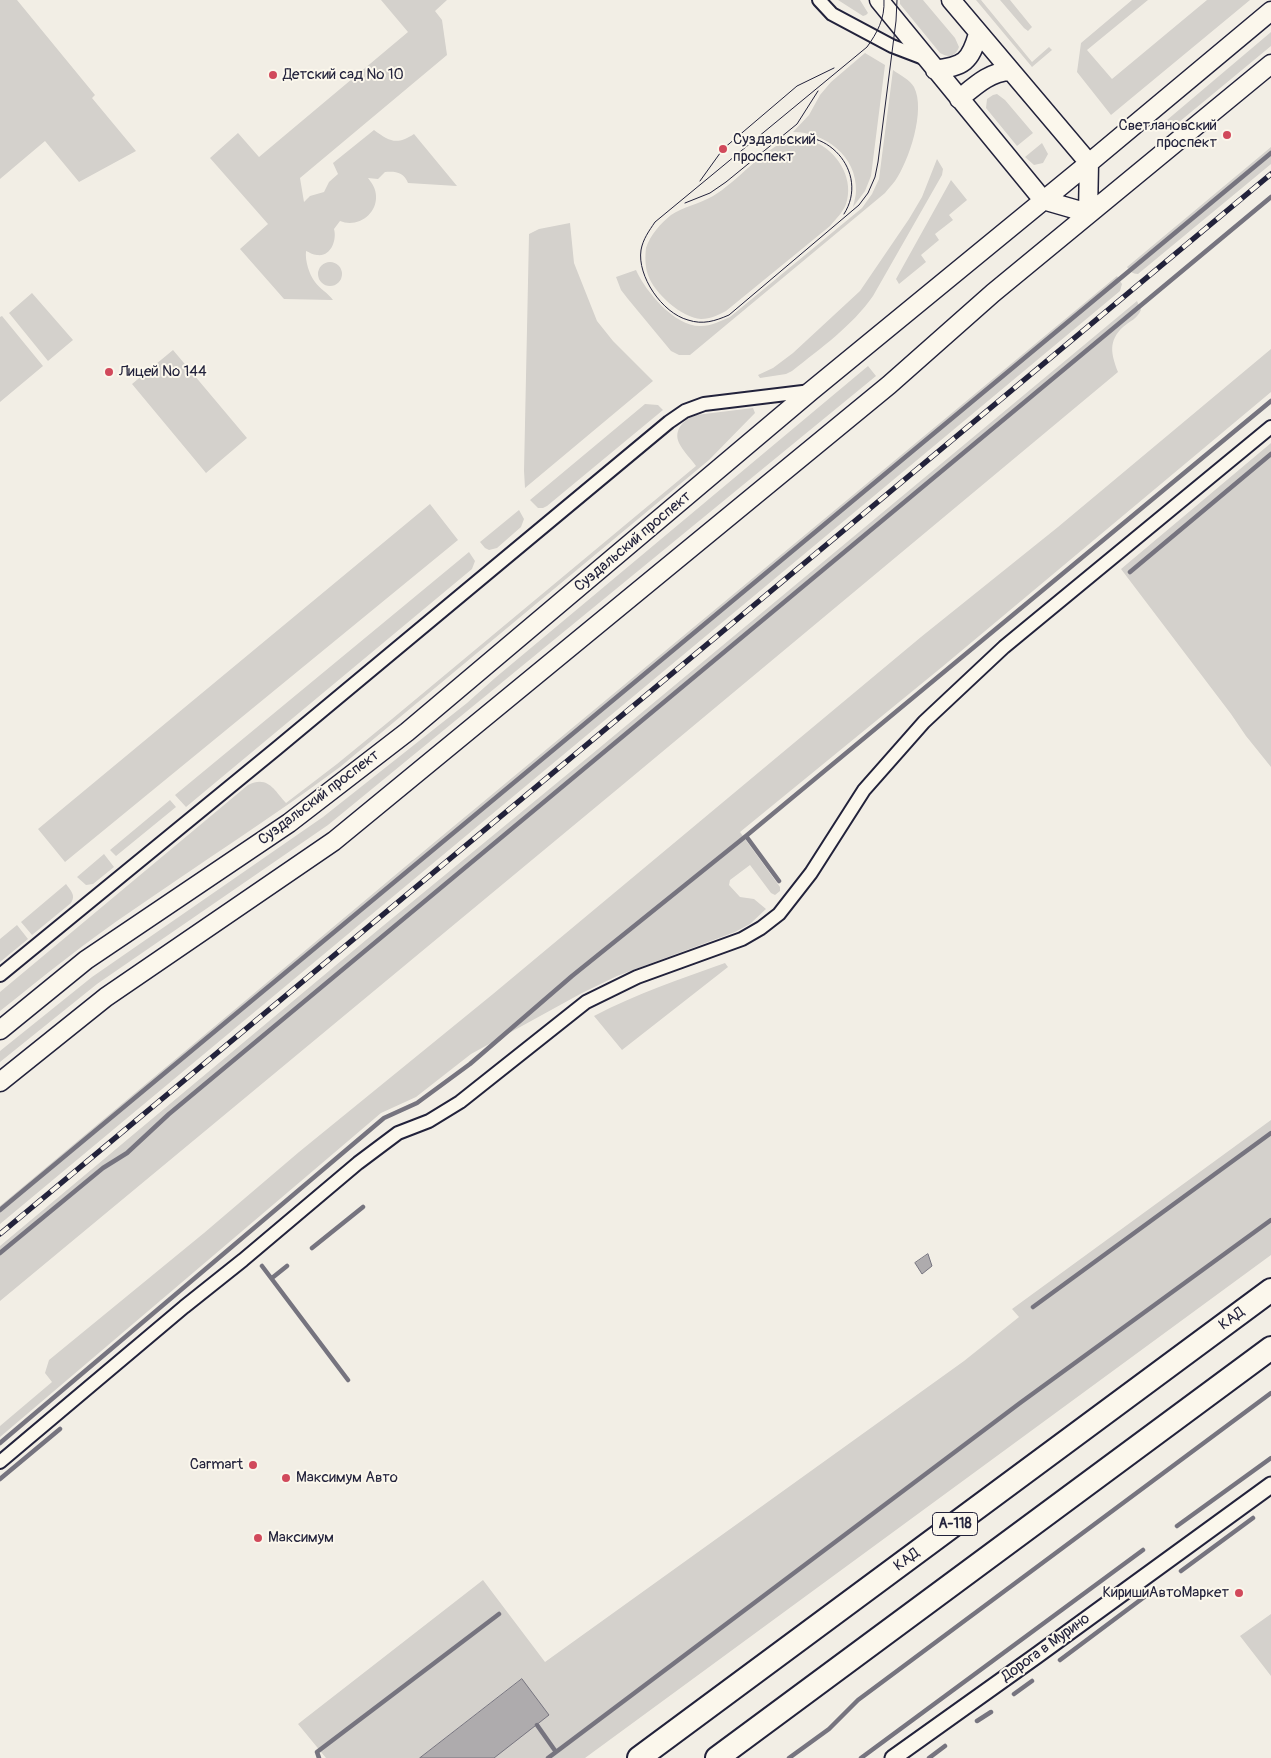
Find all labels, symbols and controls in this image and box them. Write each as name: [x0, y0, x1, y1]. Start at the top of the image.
place label: Детский сад № 10: [283, 66, 404, 84]
marker: Детский сад № 10: [267, 69, 279, 81]
place label: Светлановский проспект: [1118, 117, 1217, 152]
marker: Светлановский проспект: [1221, 129, 1233, 141]
place label: Суздальский проспект: [733, 131, 816, 166]
marker: Суздальский проспект: [717, 143, 729, 155]
place label: Лицей № 144: [119, 363, 207, 381]
marker: Лицей № 144: [103, 366, 115, 378]
street label: Суздальский проспект: [571, 488, 695, 596]
street label: Суздальский проспект: [255, 747, 383, 849]
street label: КАД: [1216, 1304, 1248, 1334]
place label: Carmart: [190, 1456, 243, 1474]
marker: Carmart: [247, 1459, 259, 1471]
place label: Максимум Авто: [296, 1469, 398, 1487]
marker: Максимум Авто: [280, 1472, 292, 1484]
road number: А-118: [932, 1512, 978, 1536]
place label: Максимум: [268, 1529, 334, 1547]
marker: Максимум: [252, 1532, 264, 1544]
street label: КАД: [891, 1545, 923, 1575]
place label: КиришиАвтоМаркет: [1102, 1584, 1229, 1602]
marker: КиришиАвтоМаркет: [1233, 1587, 1245, 1599]
street label: Дорога в Мурино: [998, 1610, 1094, 1686]

